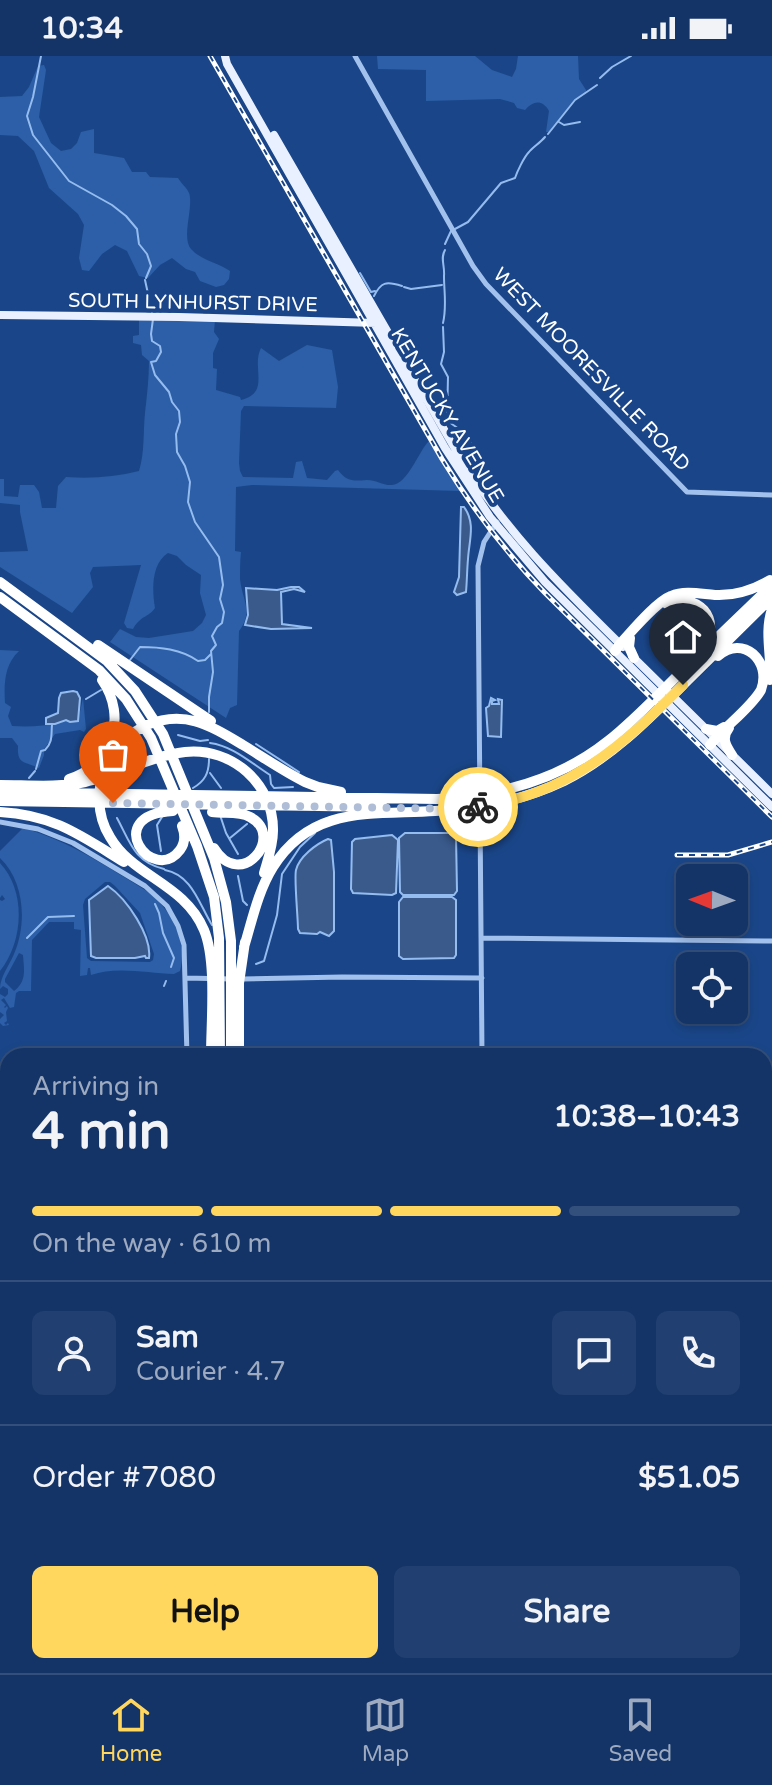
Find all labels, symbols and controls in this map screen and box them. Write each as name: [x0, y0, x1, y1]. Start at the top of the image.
text: 10:34: [40, 10, 123, 47]
street label: WEST MOORESVILLE ROAD: [488, 263, 695, 476]
street label: SOUTH LYNHURST DRIVE: [68, 289, 318, 317]
street label: KENTUCKY AVENUE: [385, 324, 509, 507]
pin: [649, 603, 717, 685]
icon: home: [661, 615, 705, 659]
pin: [79, 721, 147, 803]
icon: bag: [91, 733, 135, 777]
courier: [438, 767, 518, 847]
icon: bike: [456, 785, 500, 829]
north arrow: [676, 864, 748, 936]
map controls: [676, 864, 748, 1024]
button: locate: [676, 952, 748, 1024]
text: Arriving in: [32, 1071, 159, 1102]
text: 10:38–10:43: [553, 1098, 740, 1135]
text: 4 min: [32, 1100, 171, 1163]
text: On the way · 610 m: [32, 1228, 271, 1259]
button: person: [32, 1311, 116, 1395]
button: chat: [552, 1311, 636, 1395]
button: phone: [656, 1311, 740, 1395]
text: Sam: [136, 1319, 199, 1356]
text: Courier · 4.7: [136, 1356, 286, 1387]
text: Order #7080: [32, 1459, 216, 1496]
text: $51.05: [638, 1459, 740, 1496]
button: Help: [32, 1566, 378, 1658]
button: Share: [394, 1566, 740, 1658]
tab: Home: [100, 1693, 162, 1767]
tab: Map: [362, 1693, 409, 1767]
tab: Saved: [609, 1693, 672, 1767]

